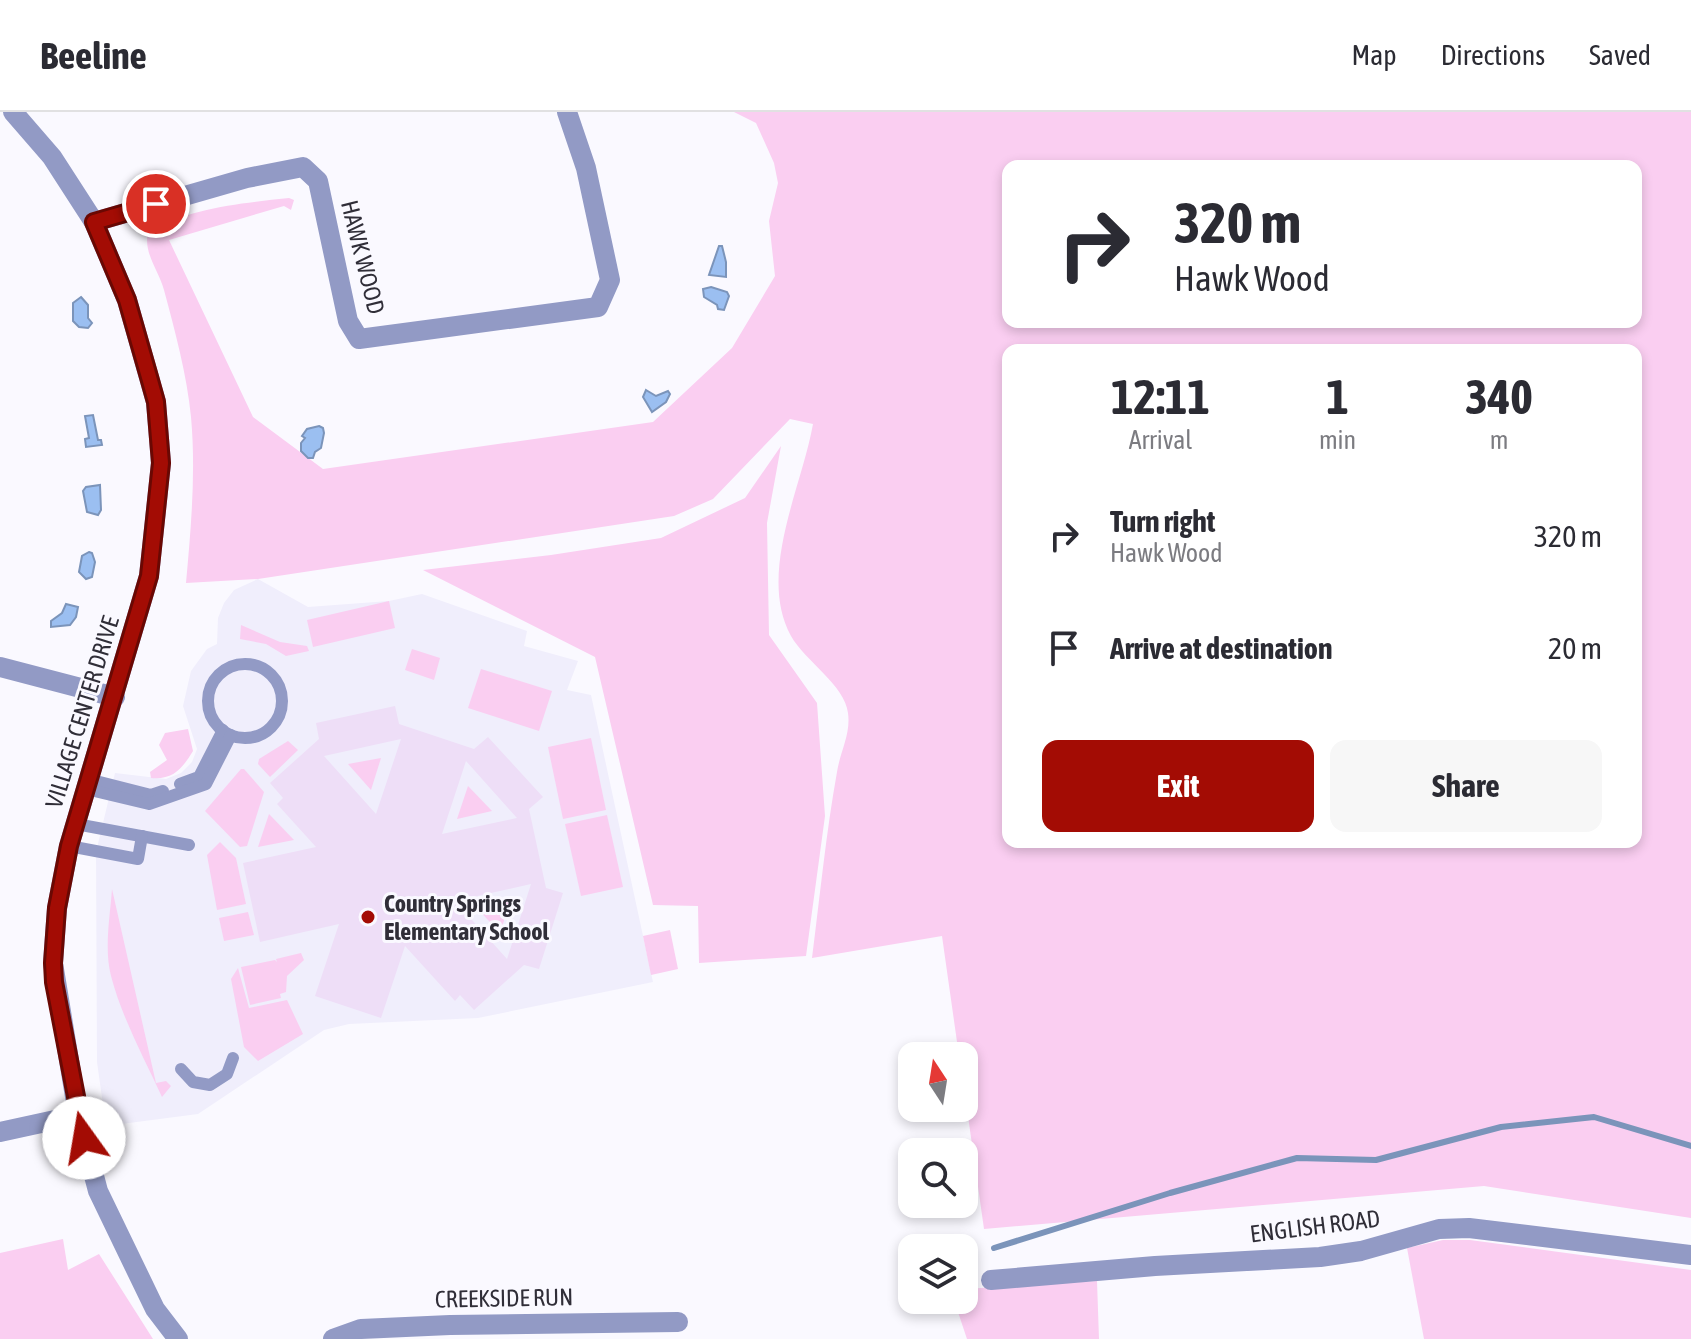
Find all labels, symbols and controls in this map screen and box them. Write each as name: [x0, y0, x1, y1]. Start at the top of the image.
text: Beeline: [40, 34, 147, 77]
text: Map: [1352, 39, 1397, 71]
text: Directions: [1441, 39, 1545, 71]
text: Saved: [1589, 39, 1651, 71]
pin: [122, 170, 190, 238]
icon: arrive: [134, 182, 178, 226]
text: 320 m: [1174, 191, 1301, 255]
icon: right: [1042, 192, 1146, 296]
street label: HAWK WOOD: [336, 197, 390, 317]
text: Hawk Wood: [1174, 257, 1330, 299]
text: 12:11: [1111, 369, 1210, 424]
text: 1: [1326, 369, 1349, 424]
text: 340: [1465, 369, 1533, 424]
text: Arrival: [1129, 425, 1192, 455]
text: min: [1319, 425, 1356, 455]
text: m: [1490, 425, 1508, 455]
text: Turn right: [1110, 504, 1216, 538]
icon: right: [1042, 514, 1086, 558]
text: 320 m: [1534, 519, 1602, 553]
text: Hawk Wood: [1110, 538, 1223, 568]
street label: VILLAGE CENTER DRIVE: [40, 613, 124, 811]
icon: arrive: [1042, 626, 1086, 670]
text: Arrive at destination: [1110, 631, 1332, 665]
text: 20 m: [1548, 631, 1602, 665]
button: Exit: [1042, 740, 1314, 832]
button: Share: [1330, 740, 1602, 832]
place label: Country Springs Elementary School: [384, 890, 550, 945]
marker: Country Springs Elementary School: [359, 908, 377, 926]
north arrow: [898, 1042, 978, 1122]
map controls: [898, 1042, 978, 1314]
position arrow: [42, 1096, 126, 1180]
button: search: [898, 1138, 978, 1218]
street label: ENGLISH ROAD: [1248, 1205, 1382, 1247]
button: layers: [898, 1234, 978, 1314]
street label: CREEKSIDE RUN: [435, 1283, 573, 1313]

